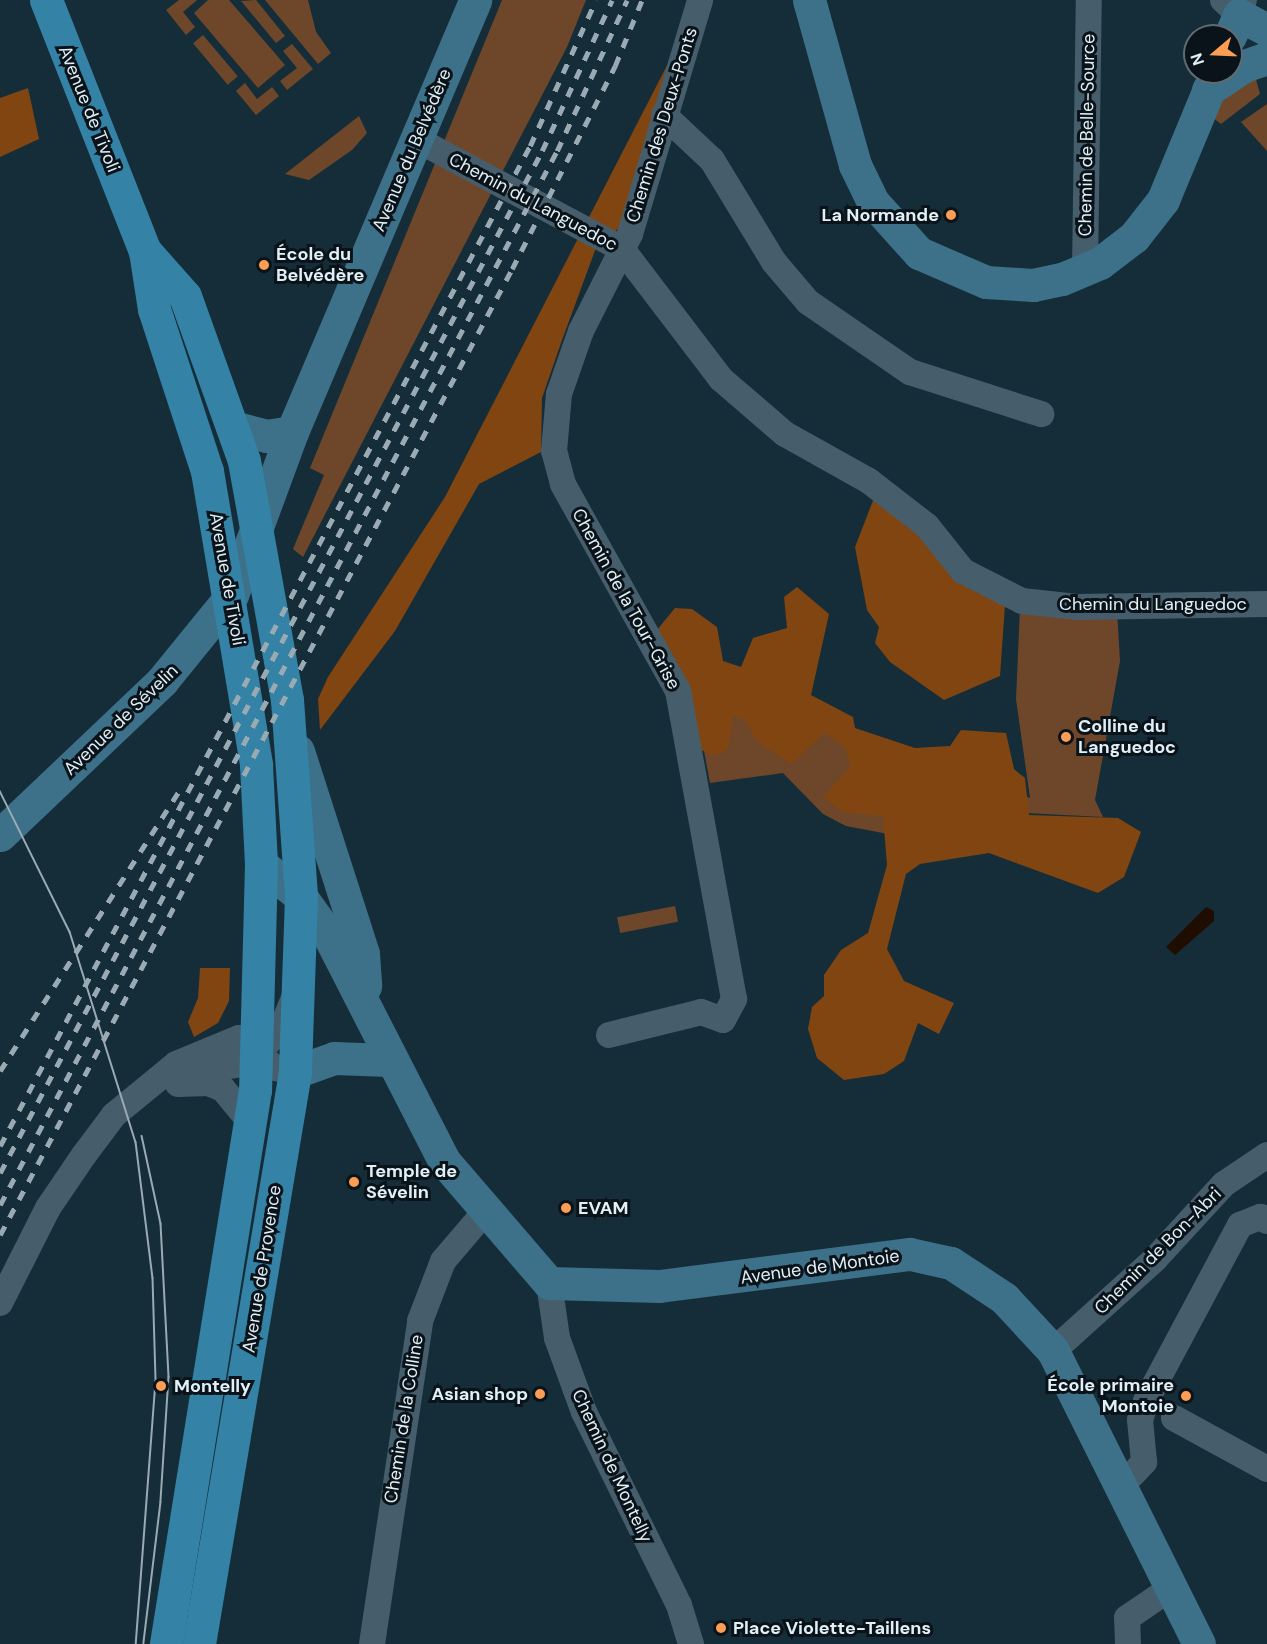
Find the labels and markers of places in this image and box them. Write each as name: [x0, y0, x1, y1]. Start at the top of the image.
place label: La Normande: [821, 204, 939, 226]
marker: La Normande: [944, 208, 958, 222]
place label: École du Belvédère: [276, 244, 364, 286]
marker: École du Belvédère: [257, 258, 271, 272]
place label: Colline du Languedoc: [1078, 716, 1176, 758]
marker: Colline du Languedoc: [1059, 730, 1073, 744]
place label: Temple de Sévelin: [366, 1161, 457, 1204]
marker: Temple de Sévelin: [347, 1175, 361, 1189]
place label: EVAM: [578, 1197, 628, 1219]
marker: EVAM: [559, 1201, 573, 1215]
place label: Montelly: [174, 1375, 251, 1397]
place label: École primaire Montoie: [1047, 1375, 1174, 1418]
marker: Montelly: [152, 1377, 170, 1395]
place label: Asian shop: [431, 1383, 528, 1405]
marker: Asian shop: [533, 1387, 547, 1401]
marker: École primaire Montoie: [1179, 1389, 1193, 1403]
place label: Place Violette-Taillens: [733, 1617, 931, 1639]
marker: Place Violette-Taillens: [714, 1621, 728, 1635]

